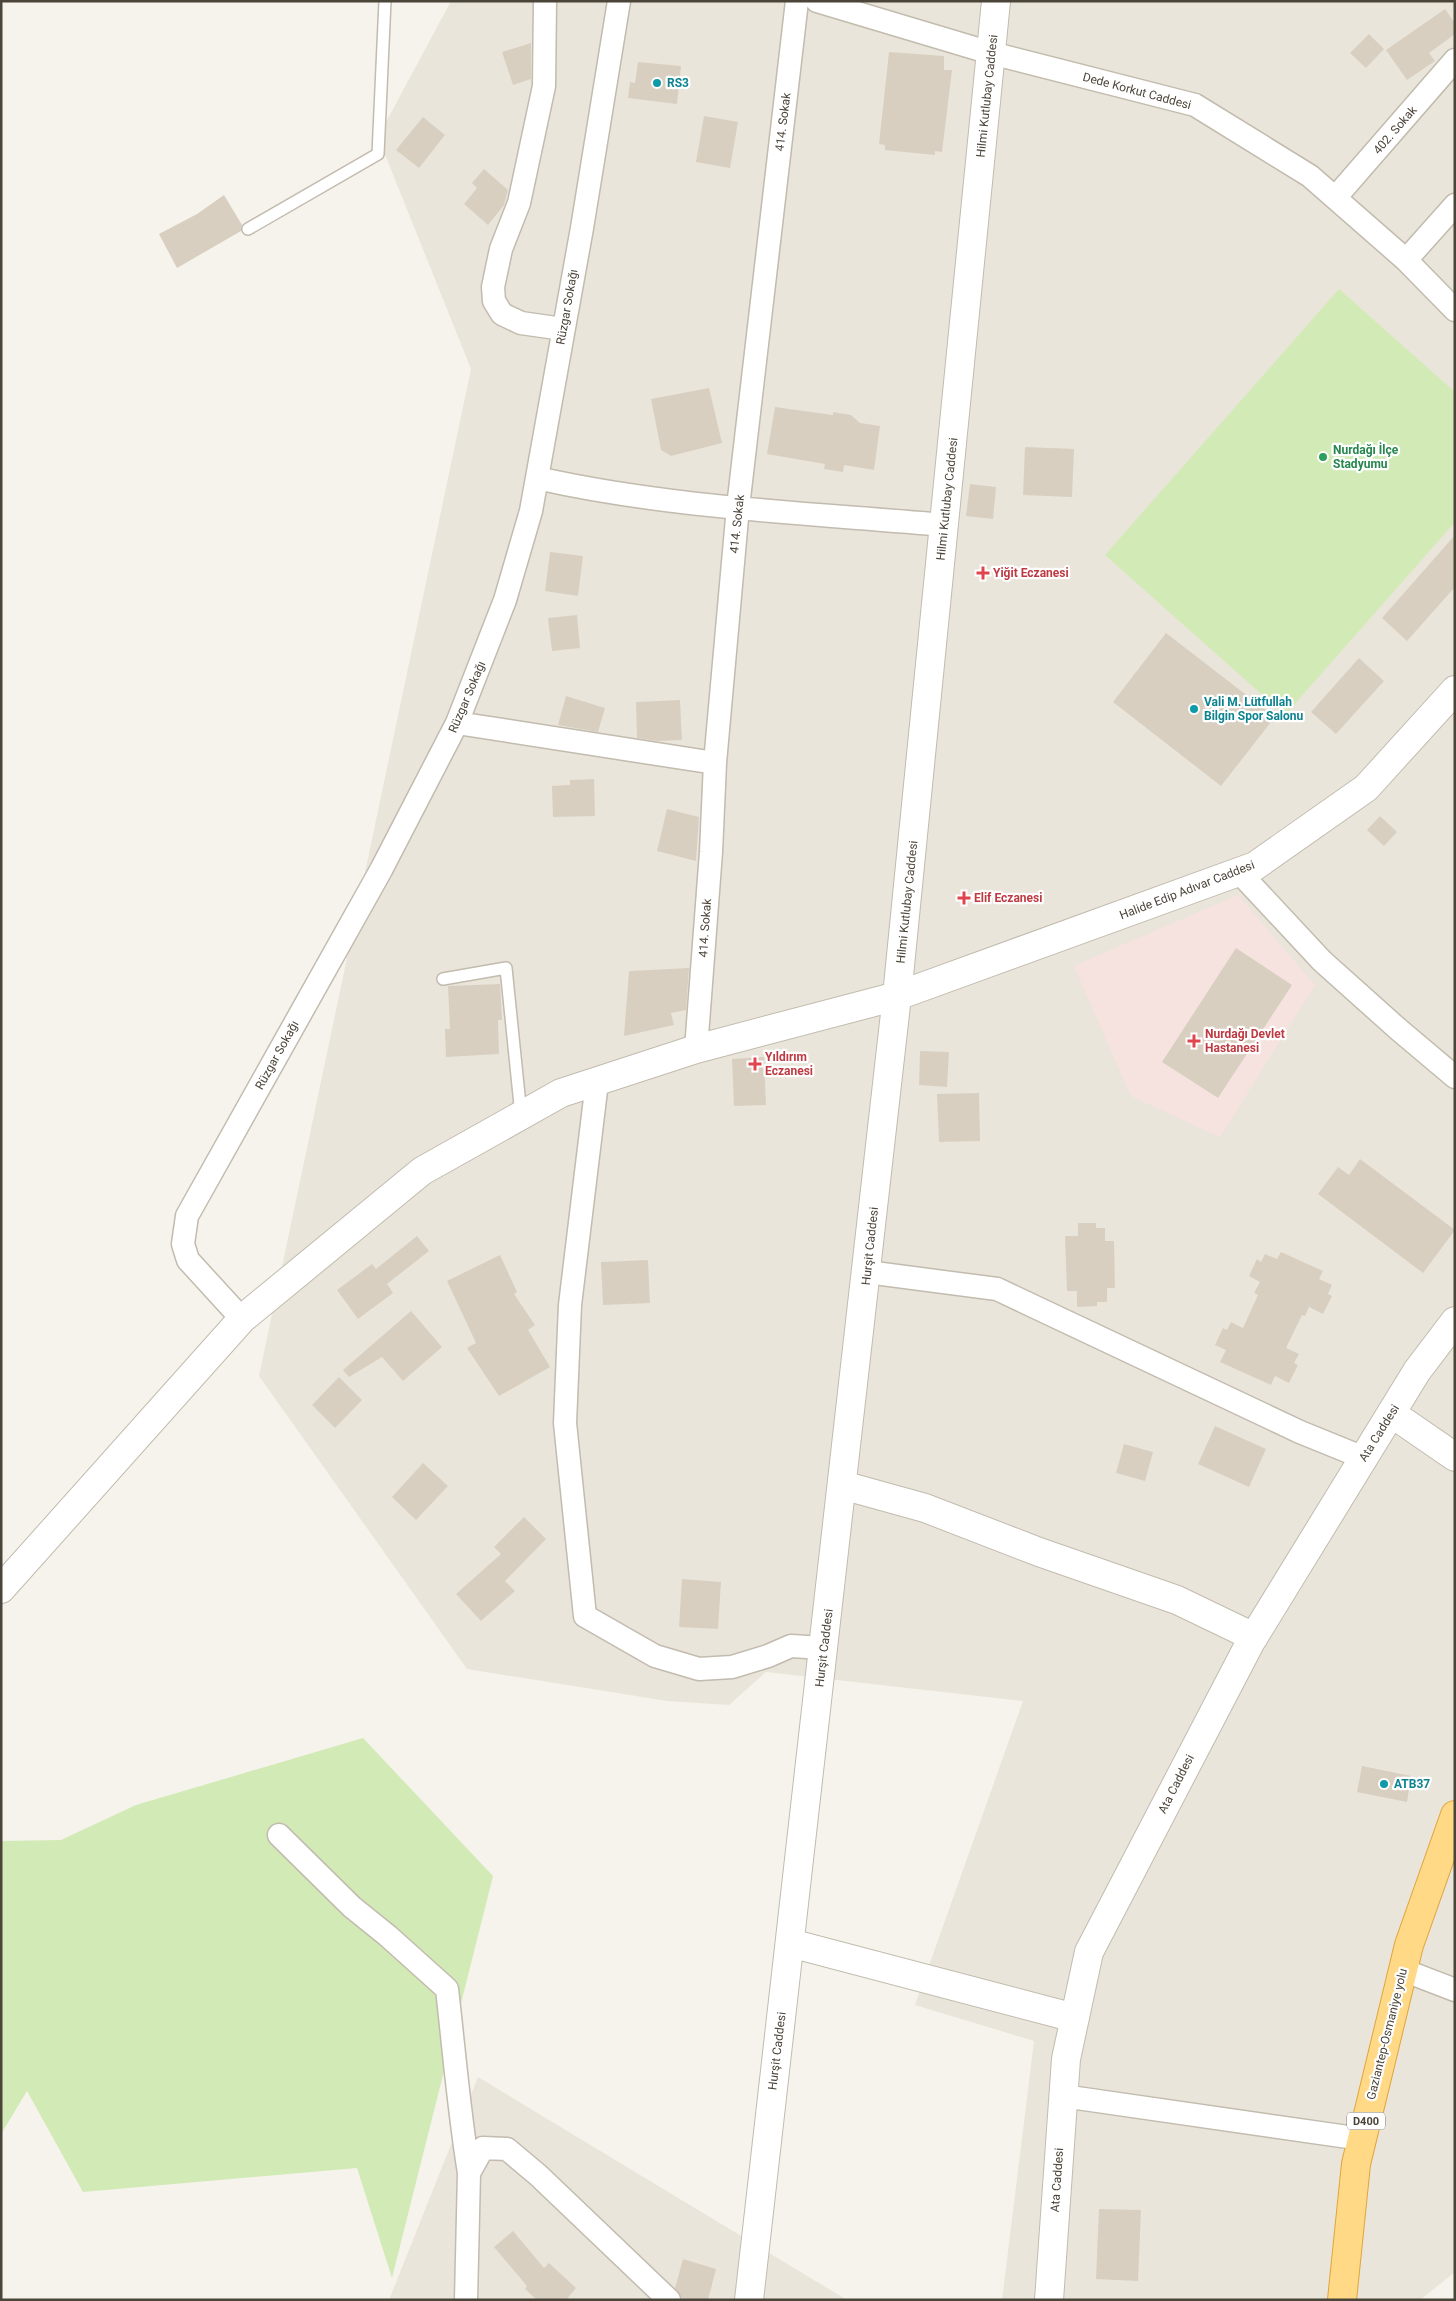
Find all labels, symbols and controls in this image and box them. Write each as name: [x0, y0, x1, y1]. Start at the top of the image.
street label: Hilmi Kutlubay Caddesi: [974, 34, 1000, 158]
street label: Dede Korkut Caddesi: [1081, 70, 1193, 112]
place label: RS3: [667, 76, 689, 90]
marker: RS3: [651, 77, 663, 89]
street label: 414. Sokak: [772, 91, 794, 152]
street label: 402. Sokak: [1370, 102, 1420, 157]
street label: Rüzgar Sokağı: [553, 268, 581, 346]
street label: Hilmi Kutlubay Caddesi: [934, 437, 960, 561]
place label: Nurdağı İlçe Stadyumu: [1333, 442, 1399, 471]
marker: Nurdağı İlçe Stadyumu: [1317, 451, 1329, 463]
street label: 414. Sokak: [727, 493, 747, 554]
place label: Yiğit Eczanesi: [993, 566, 1069, 580]
marker: Yiğit Eczanesi: [977, 567, 989, 579]
street label: Rüzgar Sokağı: [446, 659, 488, 735]
place label: Vali M. Lütfullah Bilgin Spor Salonu: [1204, 695, 1304, 723]
marker: Vali M. Lütfullah Bilgin Spor Salonu: [1188, 703, 1200, 715]
street label: Hilmi Kutlubay Caddesi: [894, 840, 920, 964]
street label: Halide Edip Adıvar Caddesi: [1118, 858, 1256, 922]
place label: Elif Eczanesi: [974, 891, 1042, 905]
marker: Elif Eczanesi: [958, 892, 970, 904]
street label: 414. Sokak: [696, 897, 714, 958]
street label: Rüzgar Sokağı: [252, 1018, 302, 1092]
place label: Nurdağı Devlet Hastanesi: [1205, 1027, 1285, 1055]
marker: Nurdağı Devlet Hastanesi: [1187, 1034, 1201, 1048]
place label: Yıldırım Eczanesi: [765, 1050, 813, 1078]
marker: Yıldırım Eczanesi: [749, 1058, 761, 1070]
street label: Hurşit Caddesi: [859, 1206, 881, 1286]
street label: Ata Caddesi: [1356, 1402, 1402, 1464]
street label: Hurşit Caddesi: [812, 1608, 836, 1688]
street label: Ata Caddesi: [1155, 1752, 1197, 1816]
place label: ATB37: [1394, 1777, 1430, 1791]
marker: ATB37: [1378, 1778, 1390, 1790]
street label: Gaziantep-Osmaniye yolu: [1364, 1967, 1410, 2101]
street label: Hurşit Caddesi: [765, 2011, 789, 2091]
road number: D400: [1347, 2112, 1385, 2130]
street label: Ata Caddesi: [1048, 2147, 1066, 2213]

